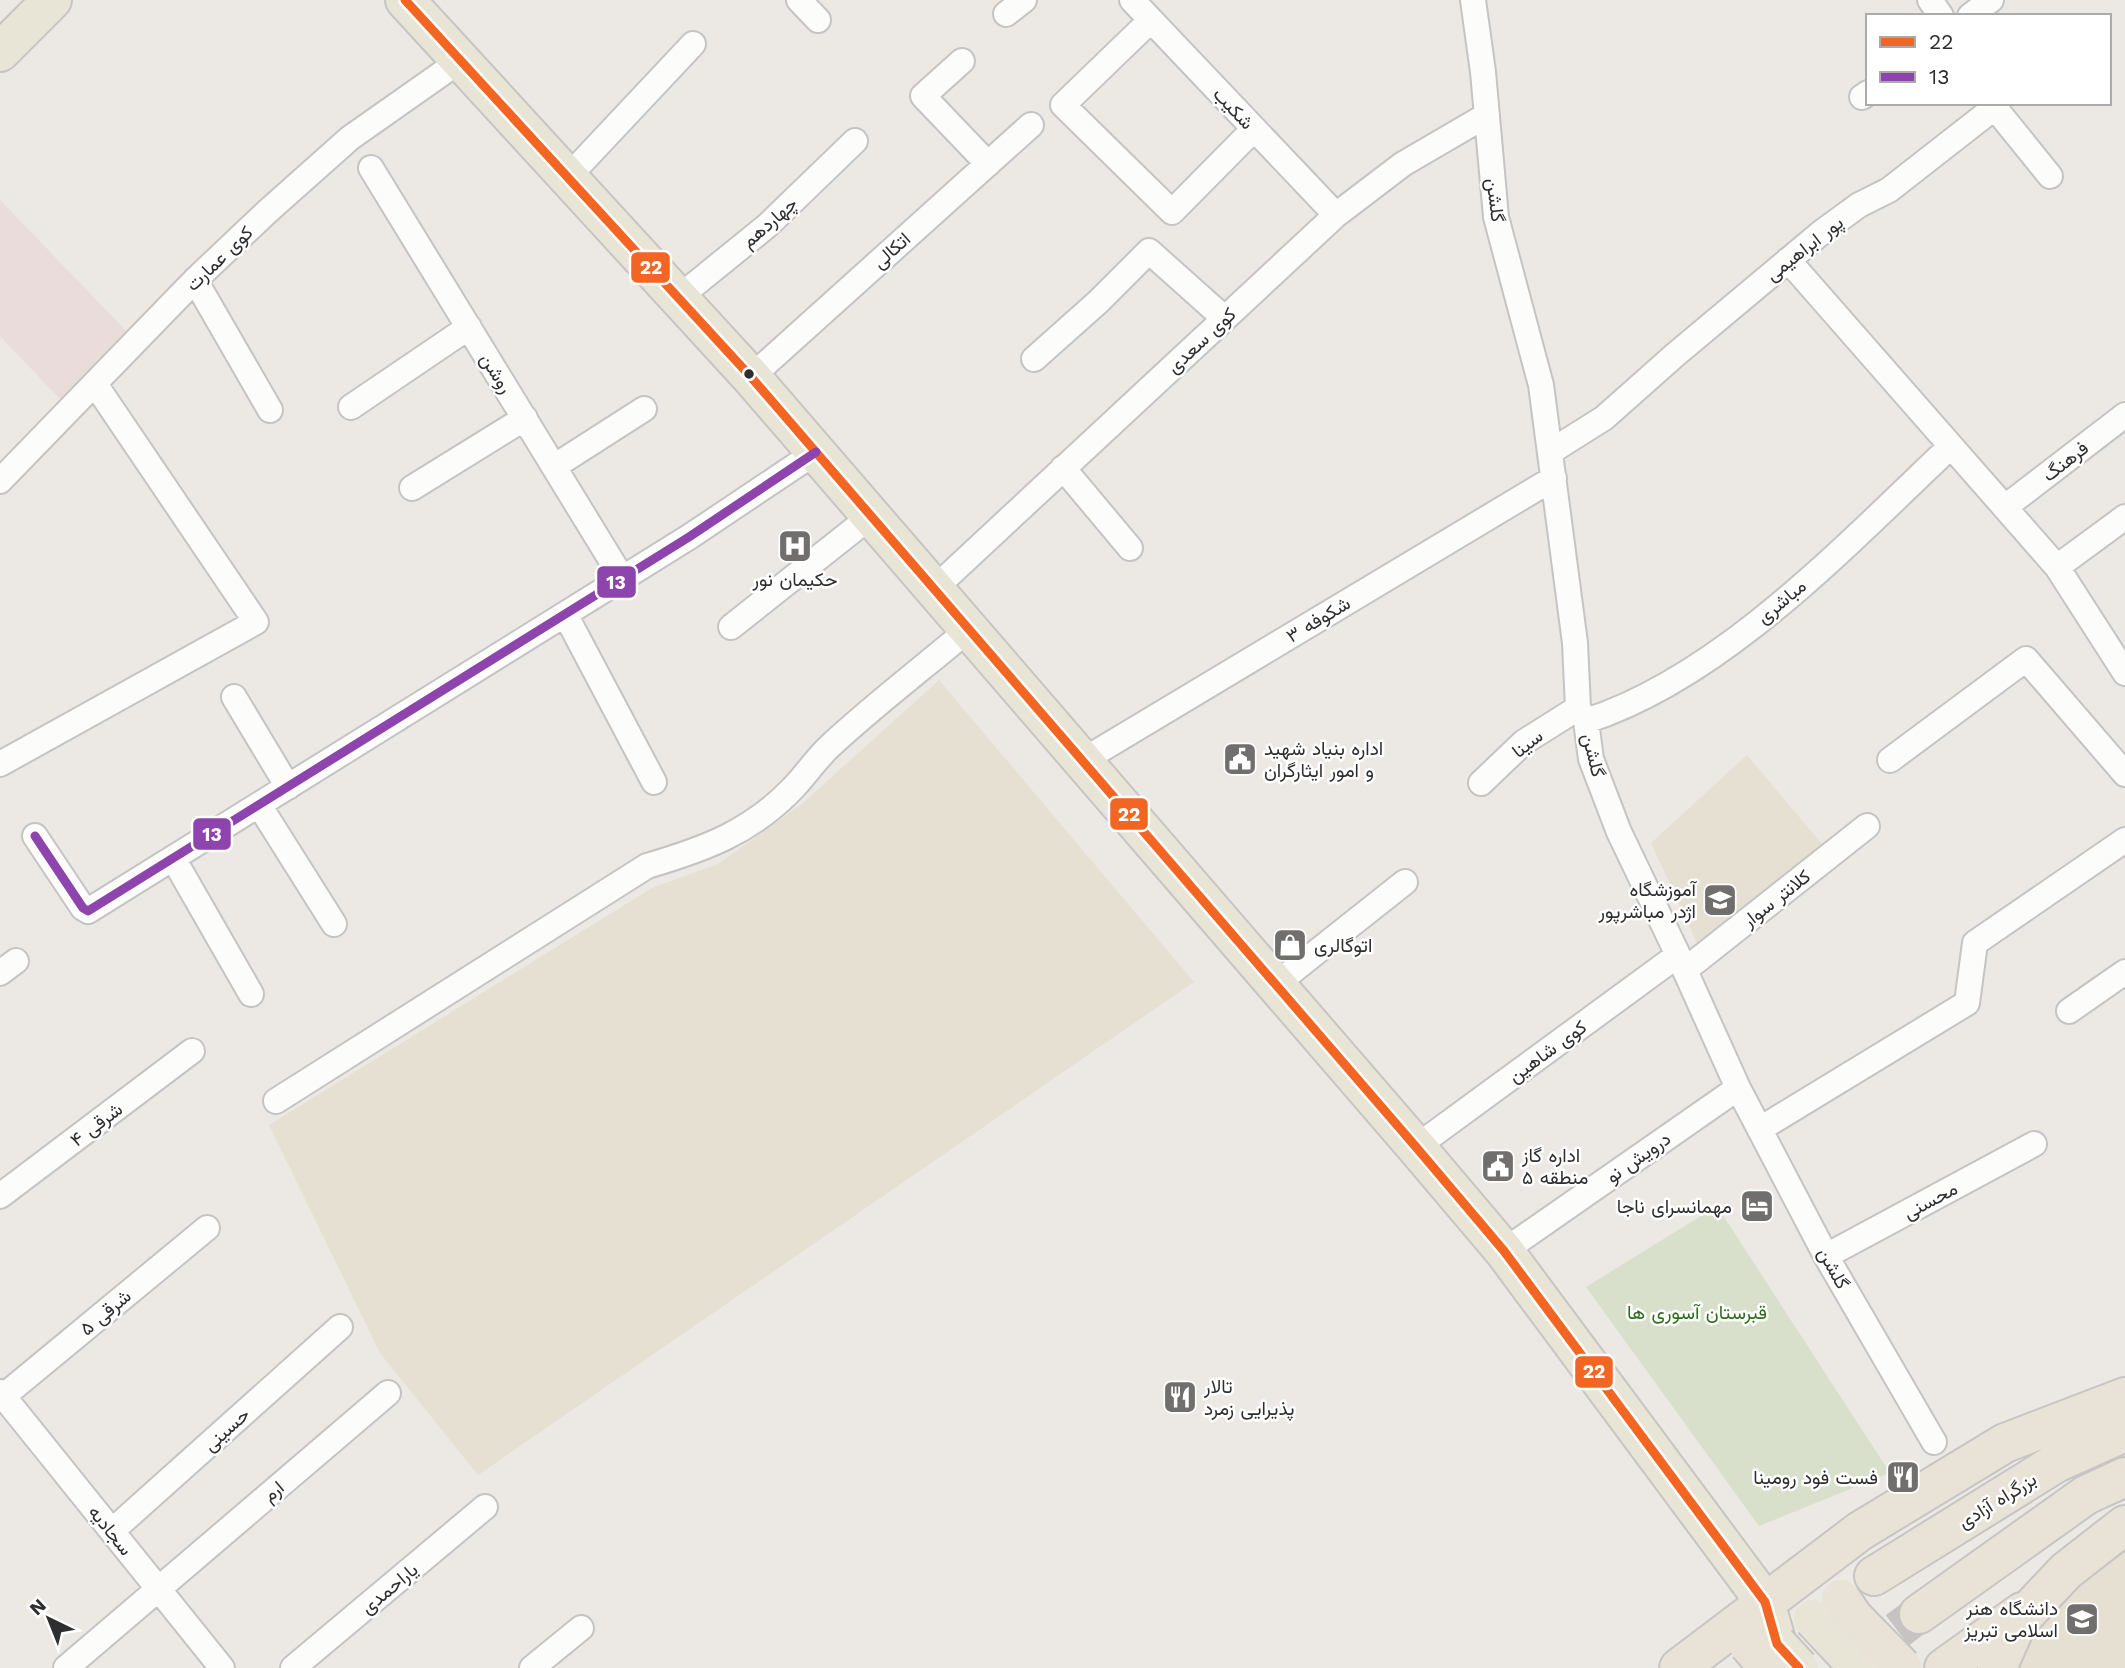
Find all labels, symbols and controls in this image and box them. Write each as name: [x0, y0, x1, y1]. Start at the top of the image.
legend: [1866, 14, 2111, 105]
text: 22: [1929, 29, 1954, 54]
text: 13: [1929, 64, 1949, 89]
street label: شکیب: [1208, 82, 1259, 134]
street label: گلشن: [1481, 177, 1510, 223]
street label: چهاردهم: [737, 192, 803, 254]
street label: پور ابراهیمی: [1761, 211, 1849, 287]
street label: کوی عمارت: [181, 221, 258, 296]
street label: اتکالی: [868, 227, 915, 273]
line badge: 22: [630, 251, 671, 284]
text: 22: [640, 256, 662, 279]
street label: کوی سعدی: [1162, 303, 1241, 378]
street label: روشن: [475, 349, 518, 398]
unlabelled marker: [742, 367, 756, 381]
street label: فرهنگ: [2038, 436, 2093, 486]
hospital icon: حکیمان نور: [776, 527, 814, 565]
line badge: 13: [596, 565, 637, 599]
place label: حکیمان نور: [752, 568, 837, 591]
text: 13: [606, 571, 626, 594]
street label: مباشری: [1752, 574, 1811, 629]
street label: شکوفه ۳: [1282, 591, 1354, 647]
street label: سینا: [1507, 724, 1548, 763]
street label: گلشن: [1577, 731, 1610, 779]
place label: اداره بنیاد شهید و امور ایثارگران: [1264, 737, 1383, 782]
public building icon: اداره بنیاد شهید و امور ایثارگران: [1221, 740, 1259, 778]
line badge: 22: [1109, 797, 1149, 831]
text: 22: [1118, 803, 1140, 826]
line badge: 13: [192, 817, 232, 851]
text: 13: [202, 823, 222, 846]
street label: کلانتر سوار: [1737, 865, 1815, 933]
place label: آموزشگاه اژدر مباشرپور: [1598, 878, 1698, 925]
school or university icon: آموزشگاه اژدر مباشرپور: [1701, 881, 1739, 919]
shop icon: اتوگالری: [1271, 926, 1309, 964]
place label: اتوگالری: [1314, 934, 1372, 957]
street label: کوی شاهین: [1504, 1015, 1591, 1088]
street label: ۴ شرقی: [66, 1097, 127, 1151]
street label: درویش نو: [1602, 1127, 1675, 1188]
place label: اداره گاز منطقه ۵: [1521, 1144, 1588, 1189]
public building icon: اداره گاز منطقه ۵: [1479, 1147, 1517, 1185]
street label: محسنی: [1899, 1177, 1961, 1224]
hotel icon: مهمانسرای ناجا: [1738, 1187, 1776, 1225]
place label: مهمانسرای ناجا: [1617, 1195, 1732, 1218]
street label: گلشن: [1813, 1243, 1854, 1293]
street label: ۵ شرقی: [75, 1284, 136, 1340]
park label: قبرستان آسوری ها: [1627, 1301, 1767, 1324]
line badge: 22: [1574, 1355, 1614, 1389]
text: 22: [1583, 1360, 1605, 1383]
place label: تالار پذیرایی زمرد: [1203, 1375, 1294, 1422]
restaurant icon: تالار پذیرایی زمرد: [1161, 1378, 1199, 1416]
street label: حسینی: [198, 1403, 254, 1456]
restaurant icon: فست فود رومینا: [1884, 1458, 1922, 1496]
place label: فست فود رومینا: [1753, 1466, 1878, 1489]
street label: بزرگراه آزادی: [1954, 1467, 2041, 1534]
street label: ارم: [258, 1476, 289, 1508]
street label: سجادیه: [83, 1501, 138, 1560]
street label: یاراحمدی: [356, 1558, 423, 1619]
north arrow: [14, 1584, 84, 1654]
text: N: [25, 1594, 51, 1620]
place label: دانشگاه هنر اسلامی تبریز: [1963, 1597, 2058, 1642]
school or university icon: دانشگاه هنر اسلامی تبریز: [2063, 1600, 2101, 1638]

